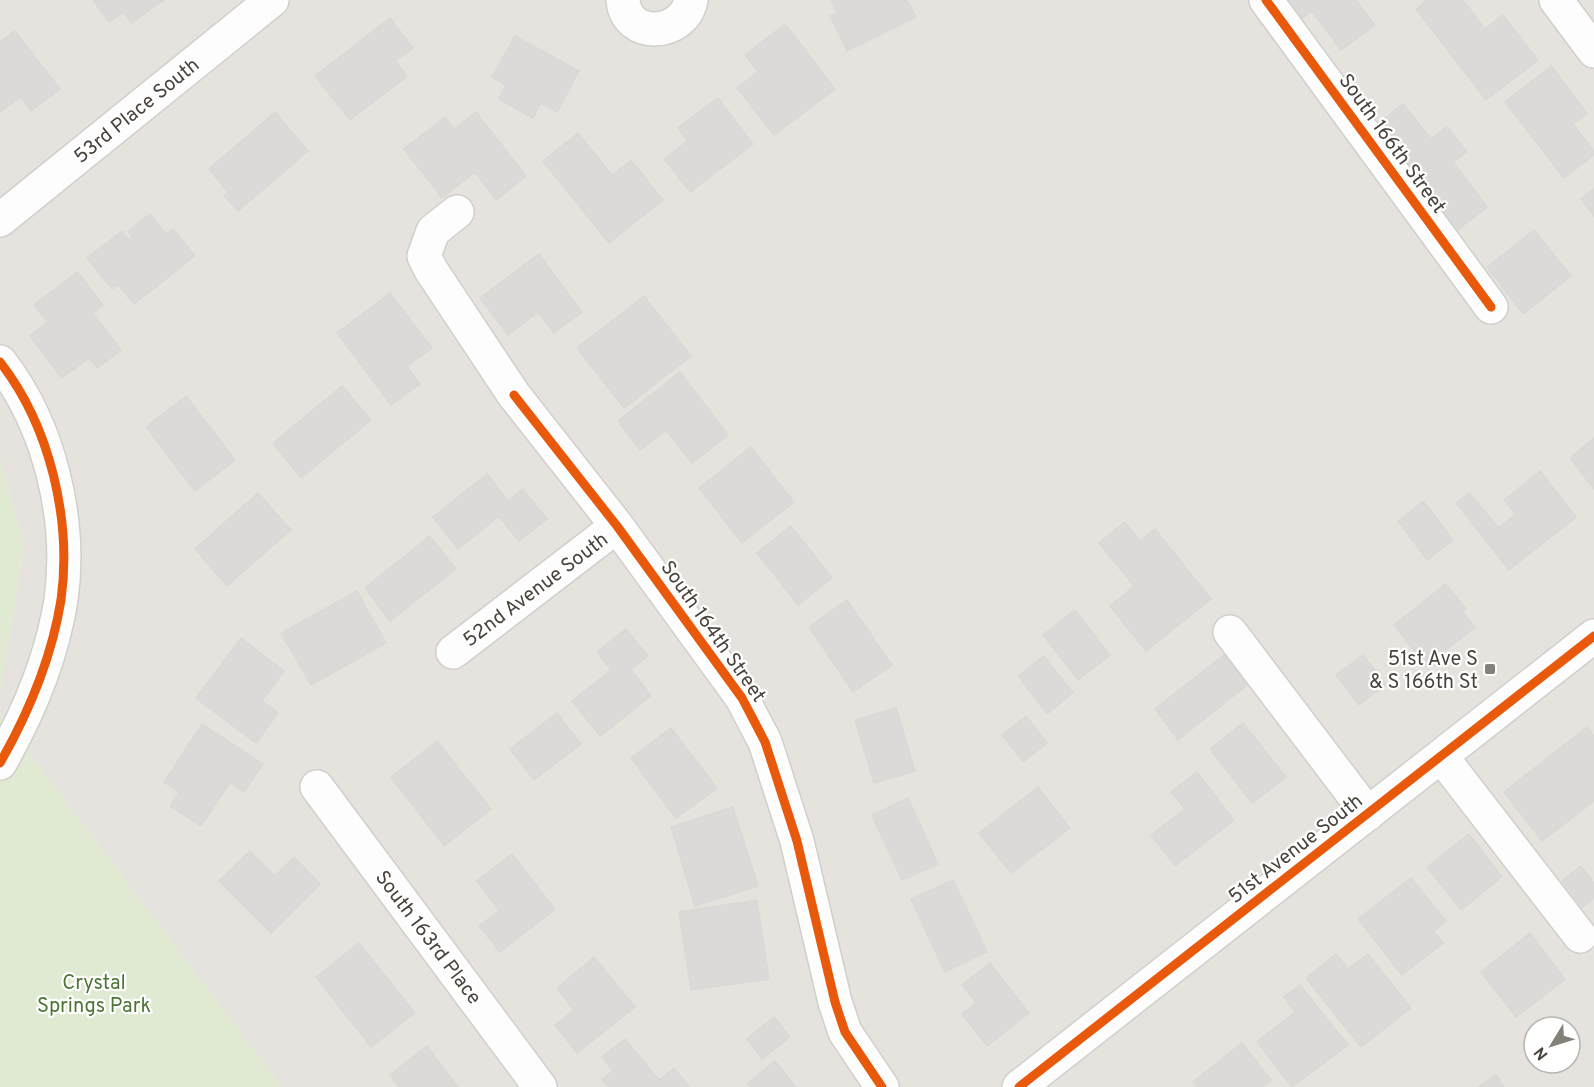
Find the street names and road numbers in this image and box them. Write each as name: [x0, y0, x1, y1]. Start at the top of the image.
street label: 53rd Place South: [69, 53, 205, 170]
street label: South 166th Street: [1332, 69, 1451, 219]
street label: 52nd Avenue South: [458, 527, 614, 654]
street label: South 164th Street: [654, 556, 771, 708]
street label: 51st Avenue South: [1224, 789, 1369, 910]
street label: South 163rd Place: [368, 866, 486, 1010]

